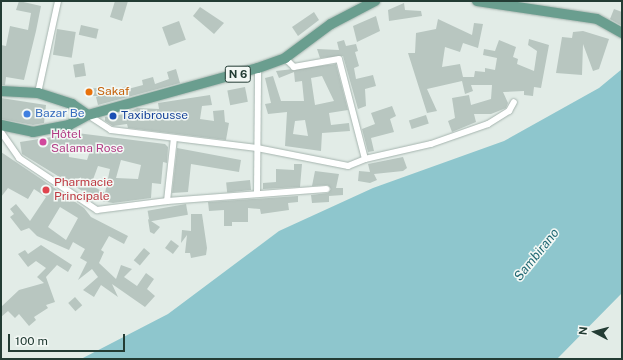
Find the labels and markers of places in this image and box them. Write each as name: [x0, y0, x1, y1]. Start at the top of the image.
place label: Sakaf: [97, 85, 129, 99]
marker: Sakaf: [84, 87, 94, 97]
place label: Bazar Be: [35, 107, 85, 121]
marker: Bazar Be: [22, 109, 32, 119]
place label: Taxibrousse: [121, 109, 188, 123]
marker: Taxibrousse: [108, 111, 118, 121]
place label: Hôtel Salama Rose: [51, 128, 123, 156]
marker: Hôtel Salama Rose: [38, 137, 48, 147]
place label: Pharmacie Principale: [54, 176, 113, 204]
marker: Pharmacie Principale: [41, 185, 51, 195]

